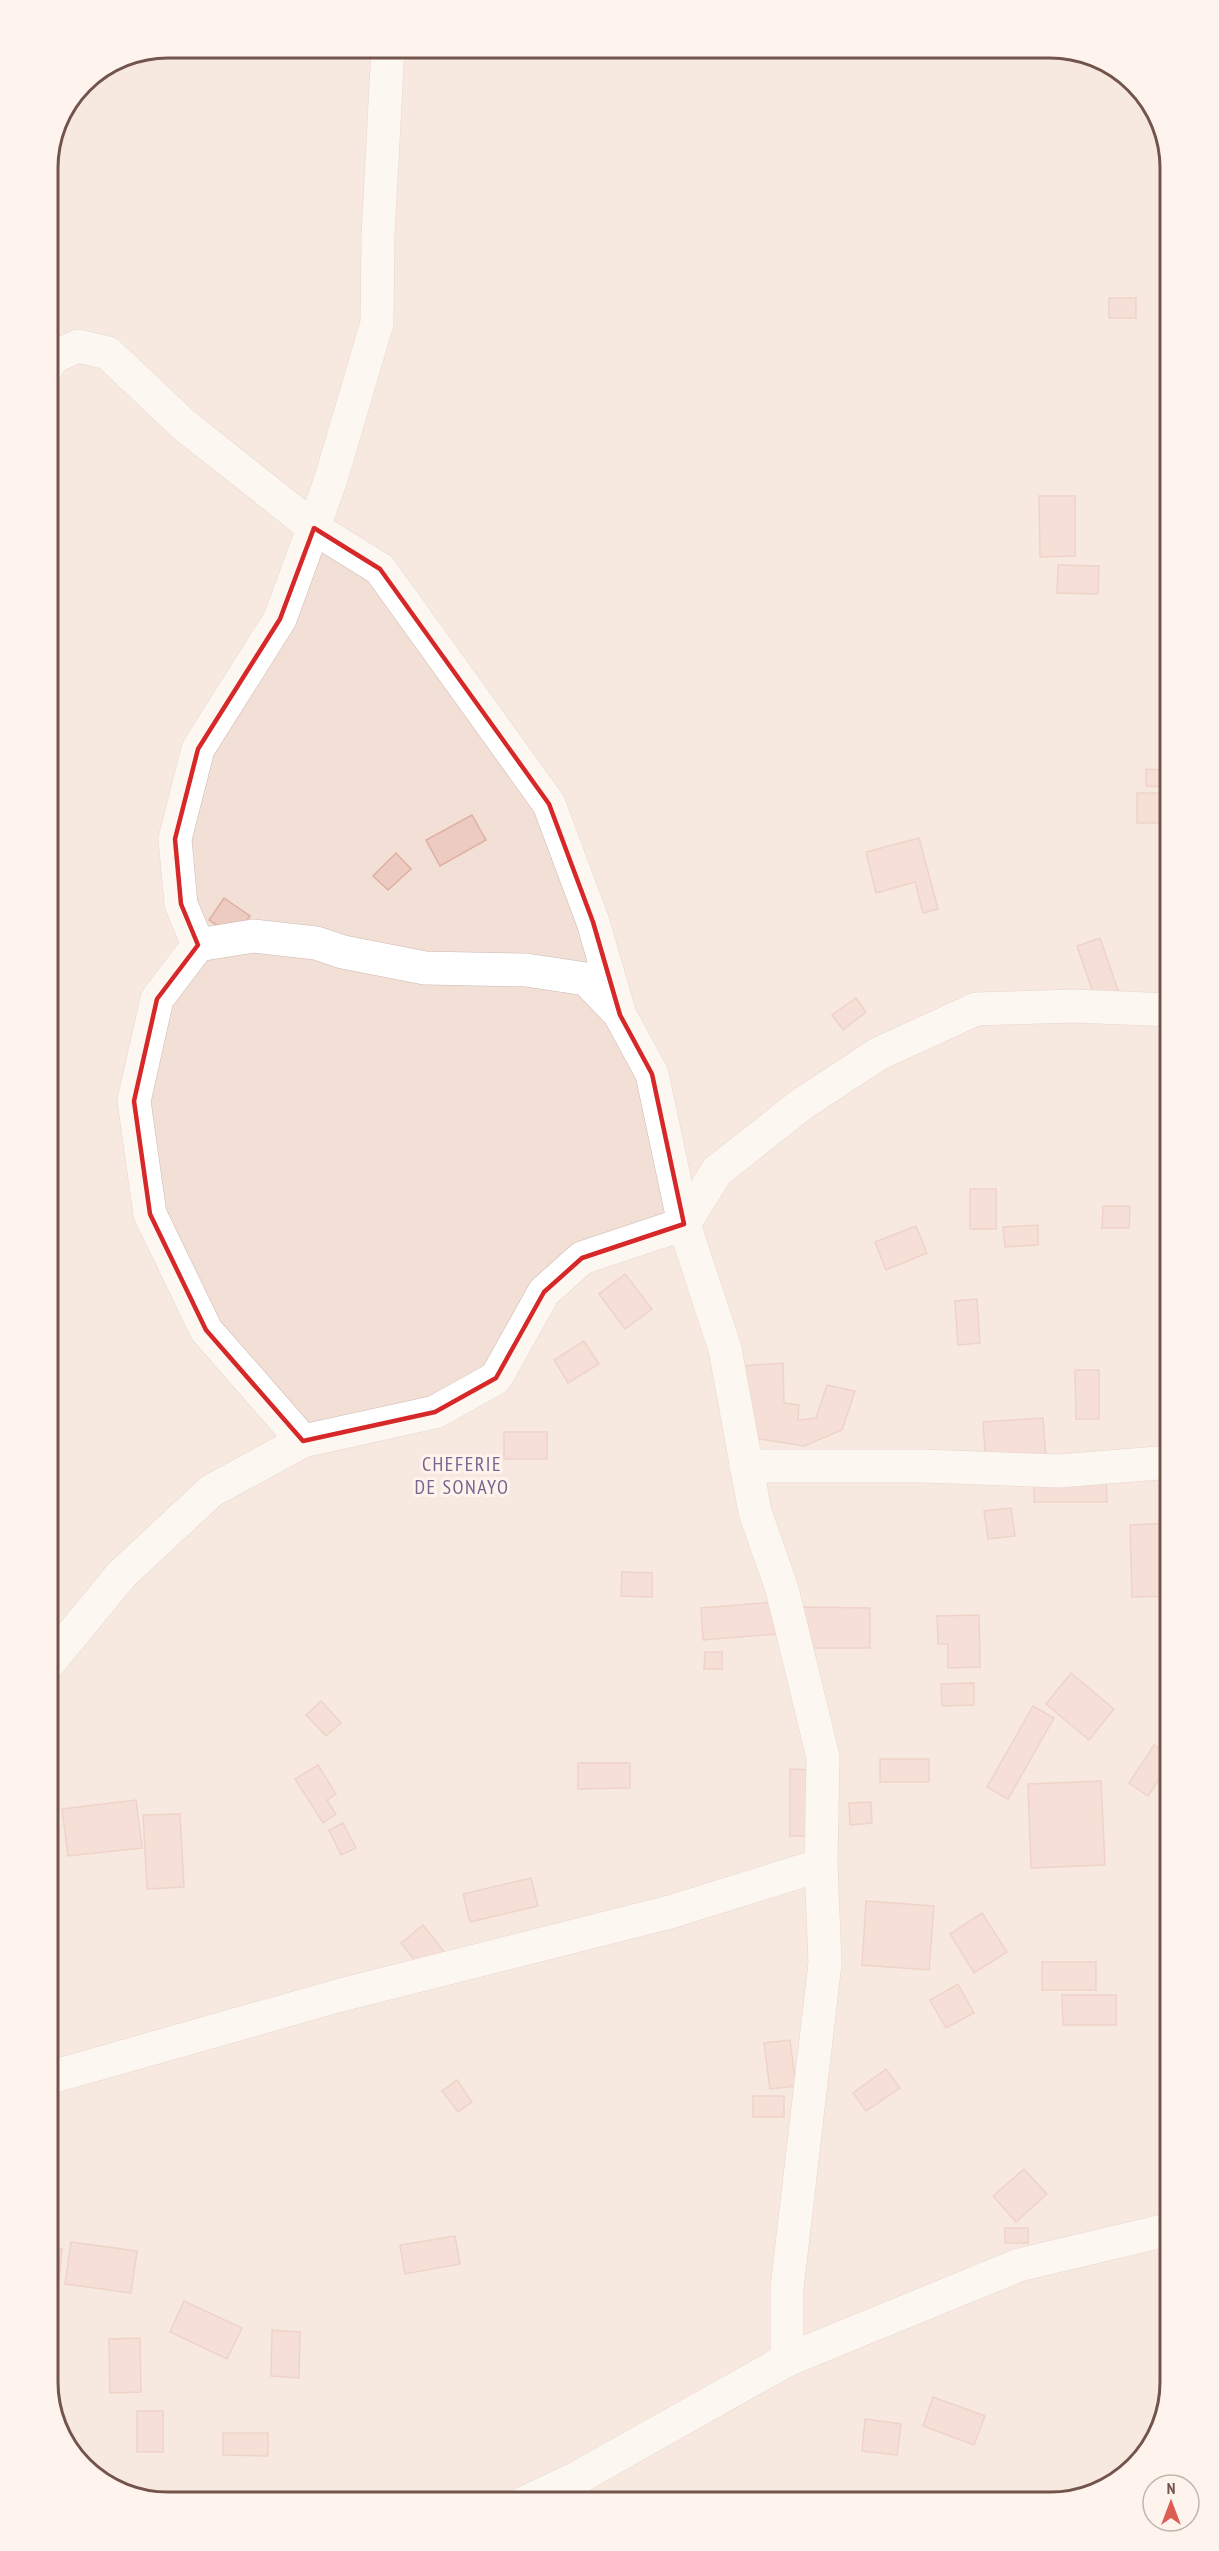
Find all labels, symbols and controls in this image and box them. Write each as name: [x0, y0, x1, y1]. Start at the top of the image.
district label: CHEFERIE DE SONAYO: [415, 1451, 509, 1500]
north arrow: [1141, 2473, 1201, 2533]
text: N: [1167, 2478, 1175, 2498]

